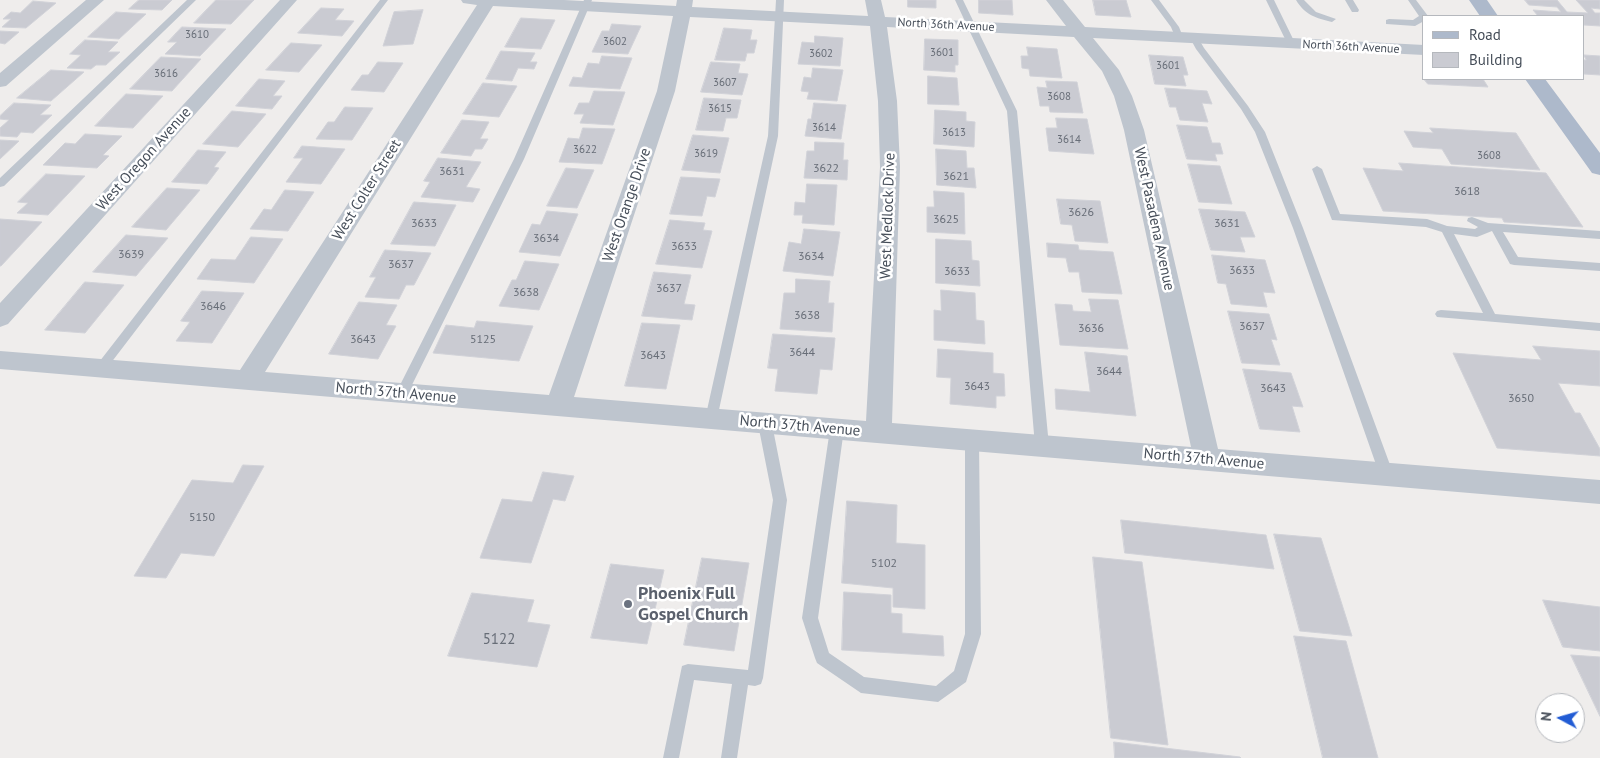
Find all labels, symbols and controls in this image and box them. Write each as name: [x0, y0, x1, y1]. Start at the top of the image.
street label: North 36th Avenue: [897, 15, 995, 35]
legend: [1422, 15, 1585, 80]
text: Road: [1469, 25, 1501, 44]
house number: 3610: [185, 28, 209, 42]
house number: 3602: [603, 35, 627, 49]
street label: North 36th Avenue: [1302, 37, 1400, 57]
house number: 3601: [930, 46, 954, 60]
house number: 3602: [809, 47, 833, 61]
text: Building: [1469, 50, 1523, 69]
house number: 3601: [1156, 59, 1180, 73]
house number: 3616: [154, 67, 178, 81]
house number: 3607: [713, 76, 737, 90]
house number: 3608: [1047, 90, 1071, 104]
house number: 3615: [708, 102, 732, 116]
street label: West Oregon Avenue: [93, 104, 195, 214]
house number: 3614: [812, 121, 836, 135]
house number: 3613: [942, 126, 966, 140]
house number: 3614: [1057, 133, 1081, 147]
street label: West Colter Street: [329, 136, 405, 244]
house number: 3622: [573, 143, 597, 157]
street label: West Orange Drive: [599, 146, 655, 264]
street label: West Pasadena Avenue: [1130, 146, 1178, 292]
house number: 3619: [694, 147, 718, 161]
house number: 3608: [1477, 149, 1501, 163]
street label: West Medlock Drive: [877, 153, 899, 279]
house number: 3622: [813, 162, 839, 176]
house number: 3631: [439, 165, 465, 179]
house number: 3621: [943, 170, 969, 184]
house number: 3618: [1454, 185, 1480, 199]
house number: 3626: [1068, 206, 1094, 220]
house number: 3625: [933, 213, 959, 227]
house number: 3633: [411, 217, 437, 231]
house number: 3631: [1214, 217, 1240, 231]
house number: 3634: [533, 232, 559, 246]
house number: 3633: [671, 240, 697, 254]
house number: 3639: [118, 248, 144, 262]
house number: 3634: [798, 250, 824, 264]
house number: 3637: [388, 258, 414, 272]
house number: 3633: [1229, 264, 1255, 278]
house number: 3633: [944, 265, 970, 279]
house number: 3637: [656, 282, 682, 296]
house number: 3638: [513, 286, 539, 300]
house number: 3646: [200, 300, 226, 314]
house number: 3638: [794, 309, 820, 323]
house number: 3637: [1239, 320, 1265, 334]
house number: 3636: [1078, 322, 1104, 336]
house number: 3643: [350, 333, 376, 347]
house number: 5125: [470, 333, 496, 347]
house number: 3644: [789, 346, 815, 360]
house number: 3643: [640, 349, 666, 363]
house number: 3644: [1096, 365, 1122, 379]
street label: North 37th Avenue: [335, 379, 457, 407]
house number: 3643: [964, 380, 990, 394]
house number: 3643: [1260, 382, 1286, 396]
house number: 3650: [1508, 392, 1534, 406]
street label: North 37th Avenue: [739, 412, 861, 440]
street label: North 37th Avenue: [1143, 445, 1265, 473]
house number: 5150: [189, 511, 215, 525]
house number: 5102: [871, 557, 897, 571]
place label: Phoenix Full Gospel Church: [638, 583, 748, 626]
marker: Phoenix Full Gospel Church: [622, 598, 634, 610]
house number: 5122: [483, 631, 515, 649]
north arrow: [1535, 693, 1585, 743]
text: N: [1537, 711, 1556, 722]

